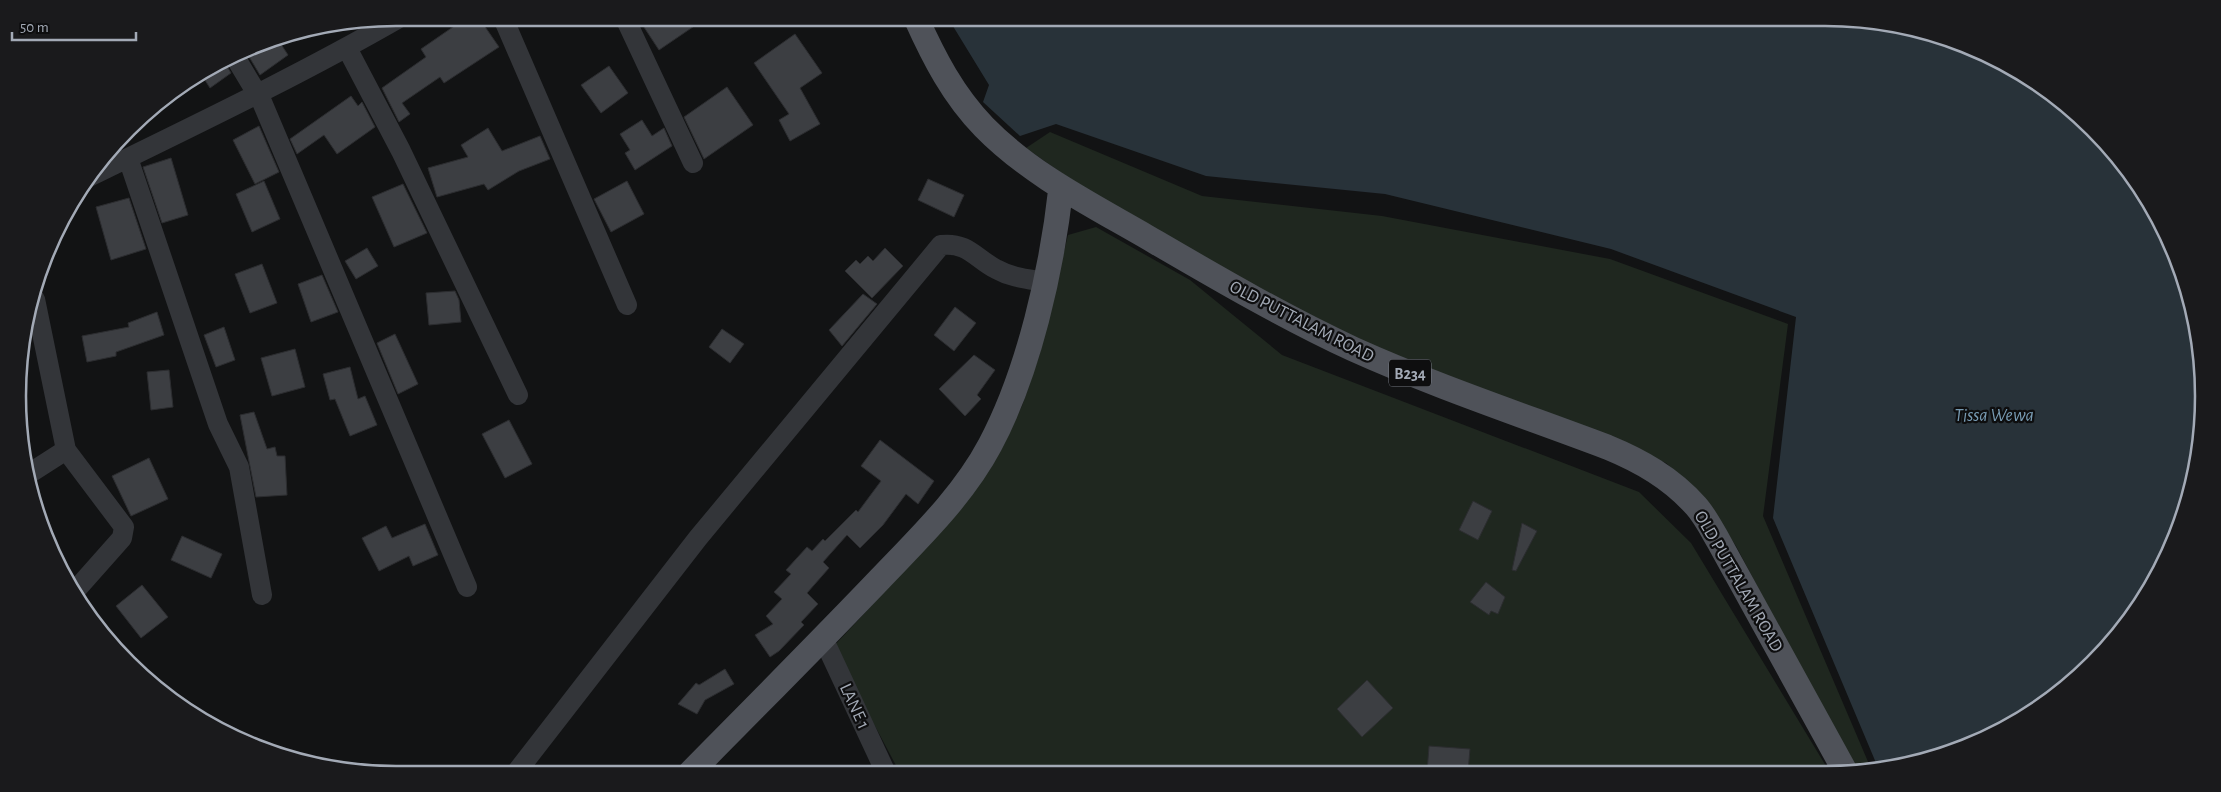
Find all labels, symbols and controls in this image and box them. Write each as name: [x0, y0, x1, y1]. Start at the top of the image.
scale bar: [12, 10, 136, 42]
text: 50 m: [20, 20, 49, 35]
street label: OLD PUTTALAM ROAD: [1226, 278, 1377, 366]
road number: B234: [1389, 359, 1431, 386]
water label: Tissa Wewa: [1954, 406, 2034, 425]
street label: OLD PUTTALAM ROAD: [1691, 508, 1786, 655]
street label: LANE 1: [836, 681, 872, 732]

